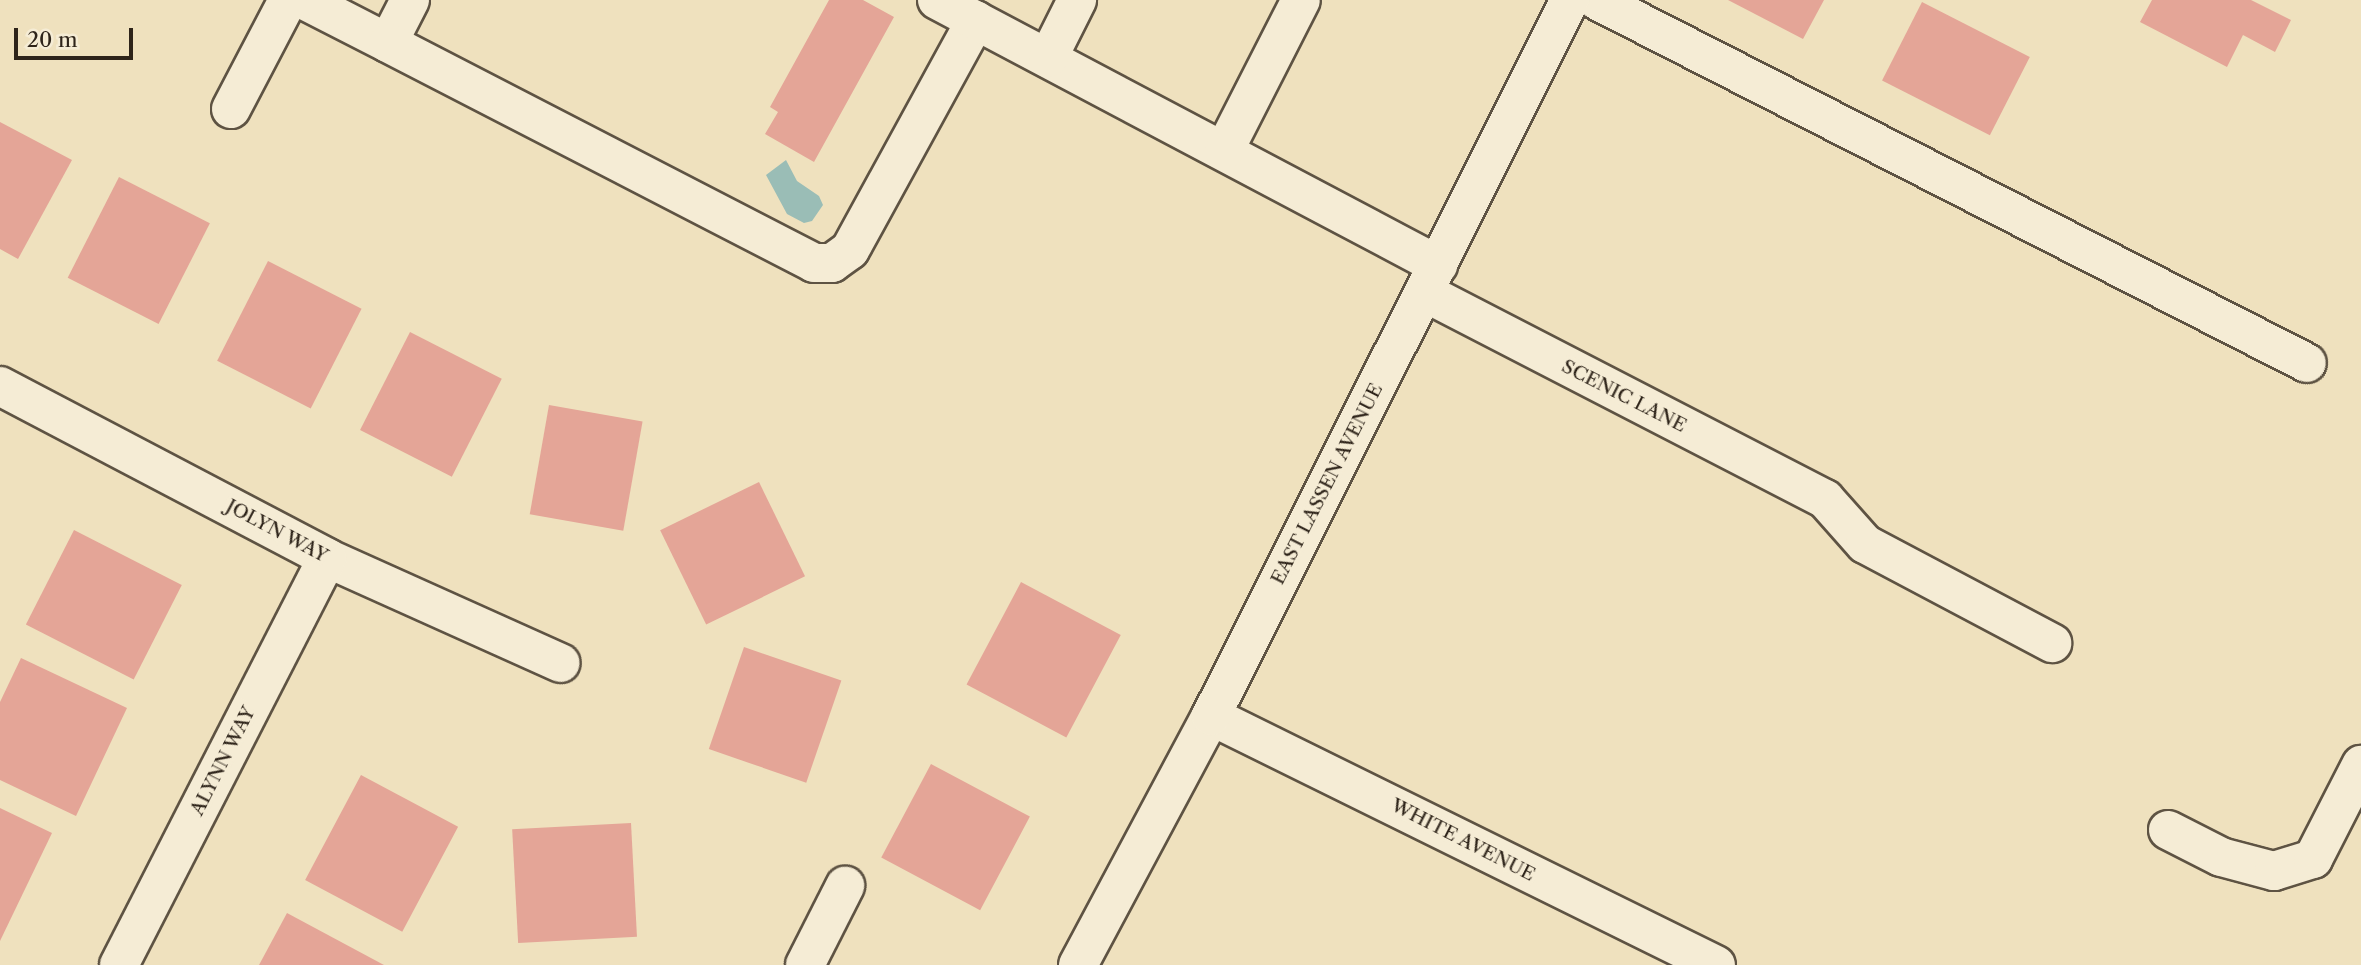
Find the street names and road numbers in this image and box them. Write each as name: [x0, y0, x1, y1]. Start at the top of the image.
street label: SCENIC LANE: [1558, 355, 1690, 437]
street label: EAST LASSEN AVENUE: [1266, 379, 1388, 589]
street label: JOLYN WAY: [222, 494, 332, 568]
street label: ALYNN WAY: [186, 702, 260, 820]
street label: WHITE AVENUE: [1387, 794, 1539, 886]

